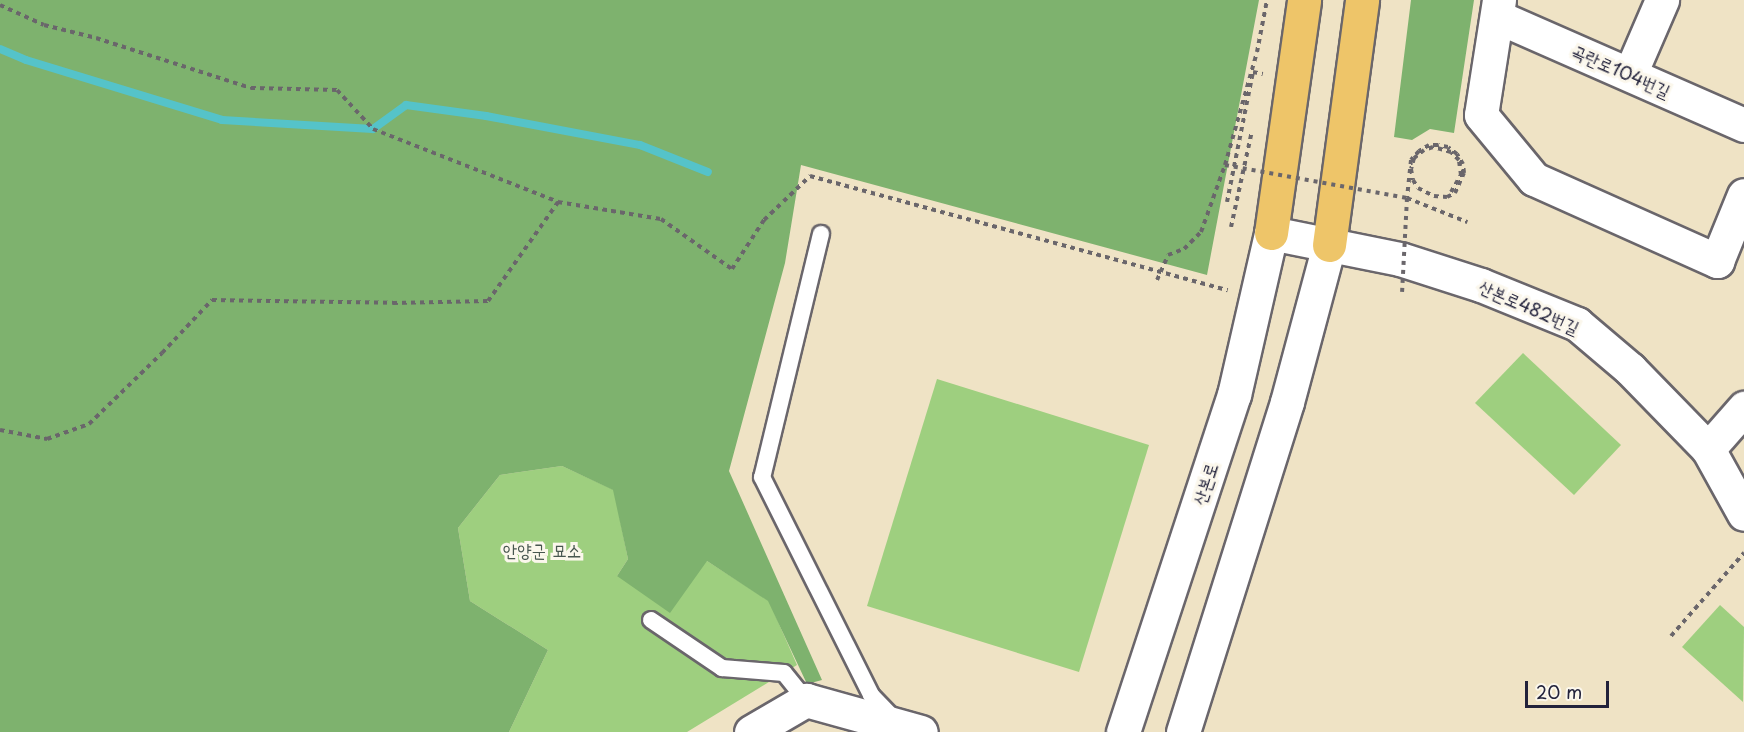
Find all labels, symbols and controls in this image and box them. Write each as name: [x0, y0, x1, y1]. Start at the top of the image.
street label: 곡란로104번길: [1568, 40, 1674, 102]
street label: 산본로482번길: [1475, 275, 1583, 339]
street label: 산본로: [1188, 460, 1222, 508]
park label: 안양군 묘소: [503, 539, 581, 561]
scale bar: [1528, 669, 1612, 707]
text: 20 m: [1536, 678, 1582, 705]

